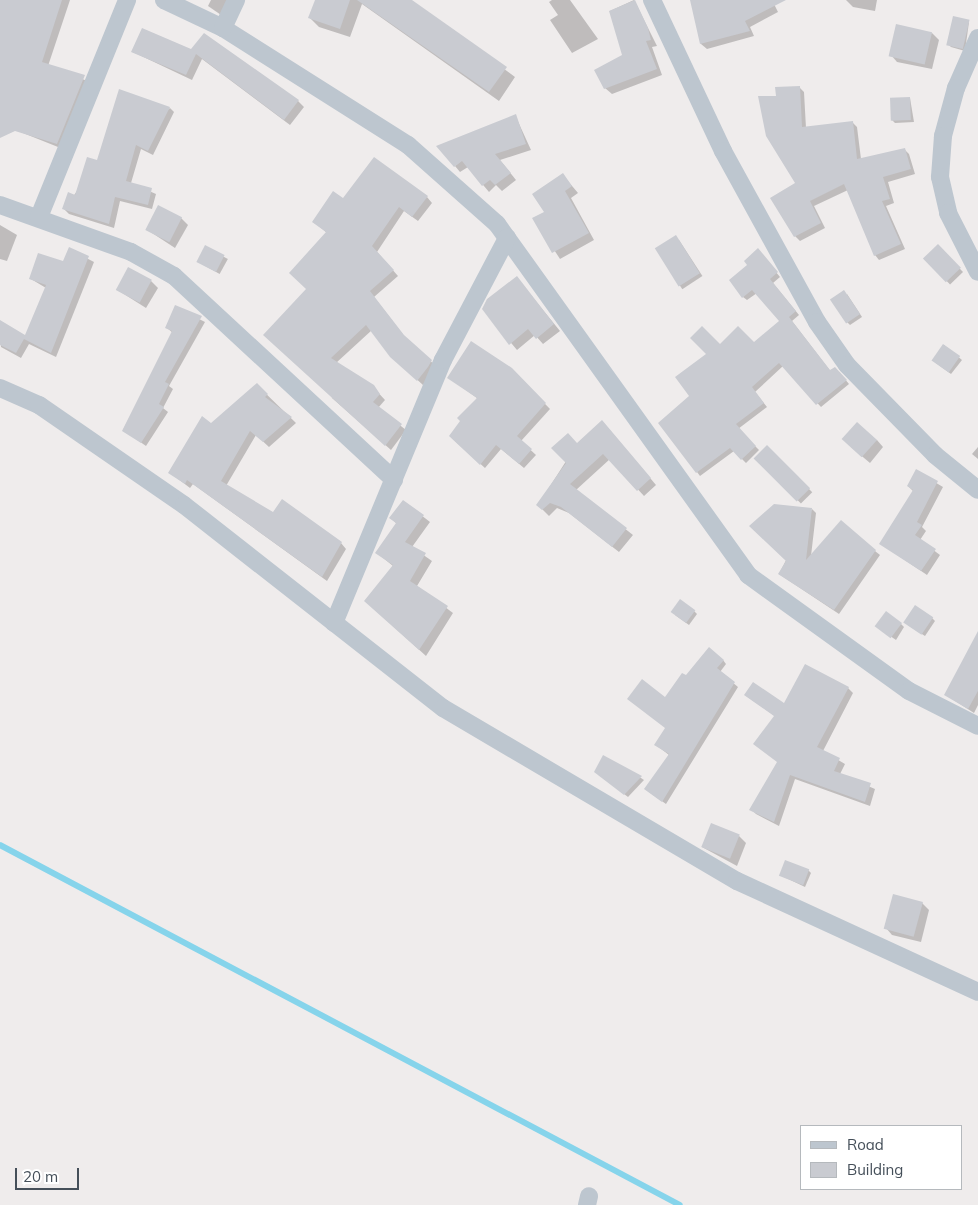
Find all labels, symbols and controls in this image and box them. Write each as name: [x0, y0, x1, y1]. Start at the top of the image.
legend: [800, 1125, 963, 1190]
text: Road: [847, 1135, 884, 1154]
scale bar: [18, 1158, 81, 1190]
text: Building: [847, 1160, 903, 1179]
text: 20 m: [23, 1167, 58, 1186]

